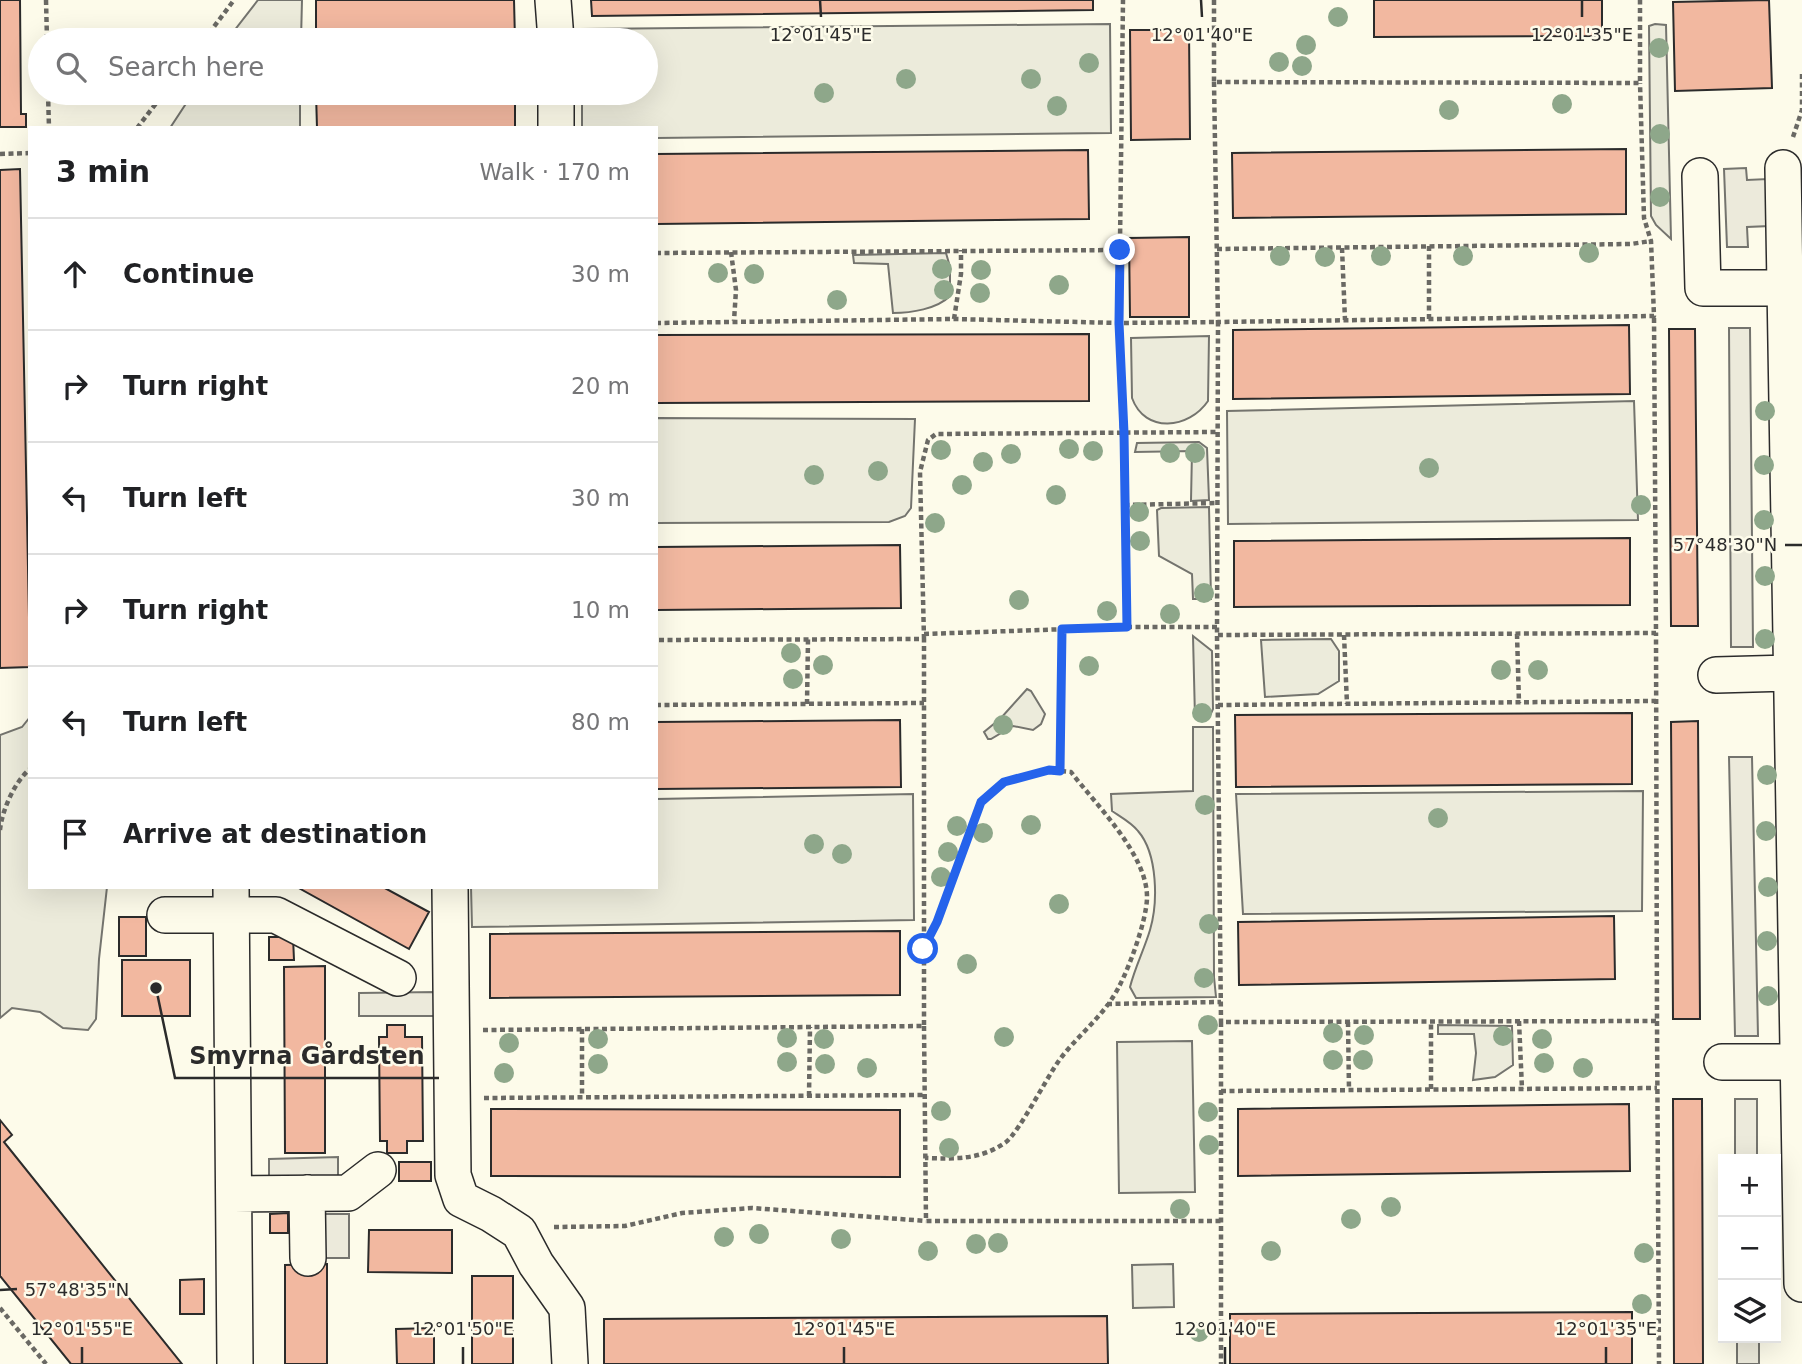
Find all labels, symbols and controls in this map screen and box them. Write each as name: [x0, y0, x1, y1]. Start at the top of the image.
text: 12°01'45"E: [770, 24, 872, 45]
text: 12°01'40"E: [1151, 24, 1253, 45]
text: 12°01'35"E: [1531, 24, 1633, 45]
search box: [28, 28, 658, 105]
icon: search: [52, 48, 90, 86]
text: Search here: [108, 52, 264, 82]
text: 3 min: [56, 154, 150, 189]
text: Walk · 170 m: [479, 159, 630, 185]
route end: [1104, 234, 1135, 265]
icon: ahead: [56, 255, 94, 293]
text: Continue: [123, 259, 254, 289]
text: 30 m: [571, 261, 630, 287]
icon: right: [56, 367, 94, 405]
text: Turn right: [123, 371, 268, 401]
text: 20 m: [571, 373, 630, 399]
icon: left: [56, 479, 94, 517]
text: Turn left: [123, 483, 247, 513]
text: 30 m: [571, 485, 630, 511]
text: 57°48'30"N: [1673, 534, 1777, 555]
icon: right: [56, 591, 94, 629]
text: Turn right: [123, 595, 268, 625]
text: 10 m: [571, 597, 630, 623]
icon: left: [56, 703, 94, 741]
text: Turn left: [123, 707, 247, 737]
text: 80 m: [571, 709, 630, 735]
icon: arrive: [56, 815, 94, 853]
text: Arrive at destination: [123, 819, 427, 849]
route start: [907, 933, 938, 964]
callout: Smyrna Gårdsten: [175, 1033, 439, 1078]
text: Smyrna Gårdsten: [189, 1041, 425, 1070]
map controls: [1718, 1154, 1781, 1343]
button: +: [1718, 1154, 1781, 1217]
button: −: [1718, 1217, 1781, 1280]
text: 57°48'35"N: [25, 1279, 129, 1300]
button: layers: [1718, 1280, 1781, 1343]
text: 12°01'55"E: [31, 1318, 133, 1339]
text: 12°01'50"E: [412, 1318, 514, 1339]
text: 12°01'45"E: [793, 1318, 895, 1339]
text: 12°01'40"E: [1174, 1318, 1276, 1339]
text: 12°01'35"E: [1555, 1318, 1657, 1339]

